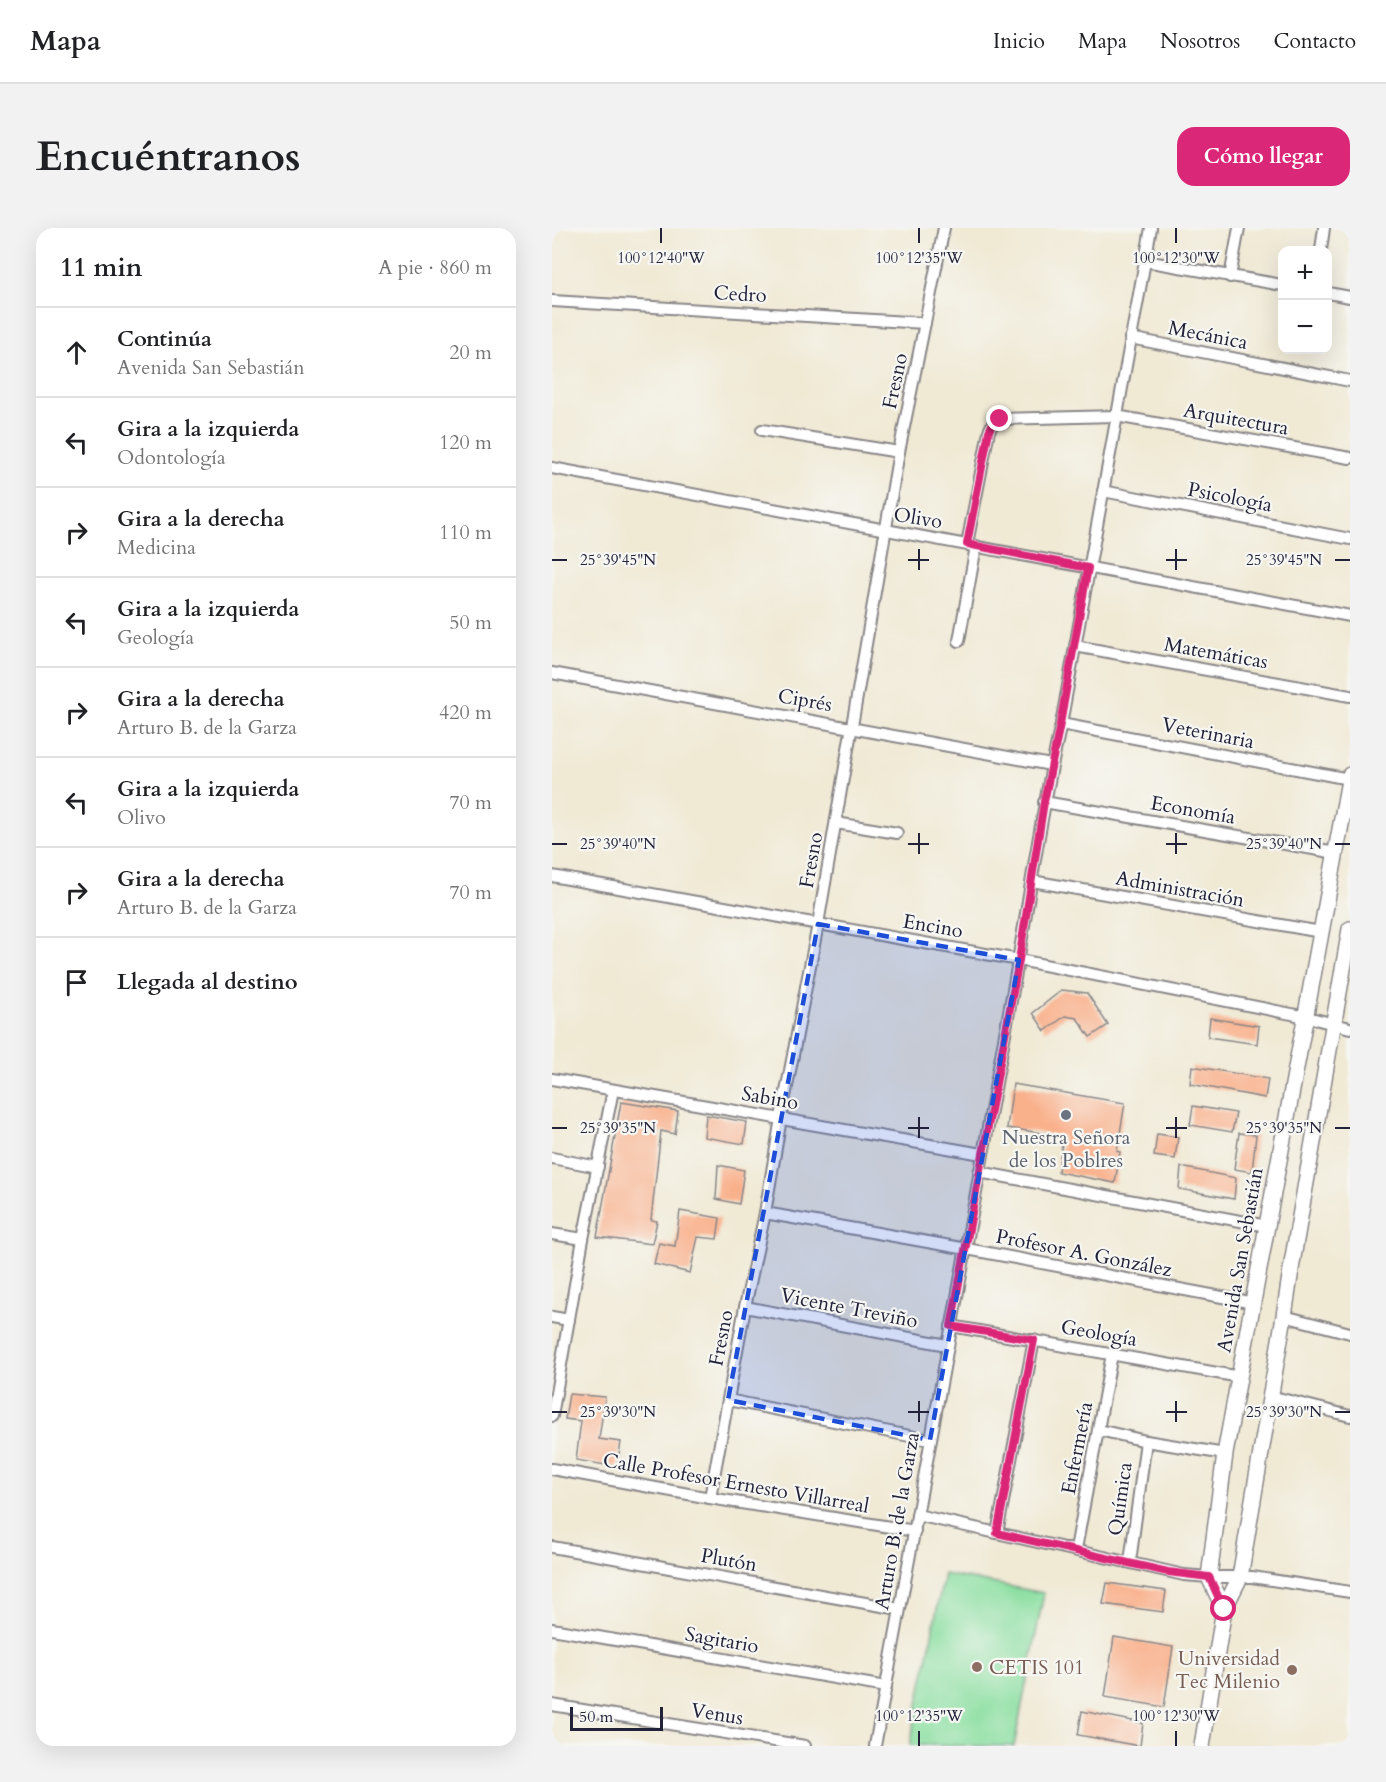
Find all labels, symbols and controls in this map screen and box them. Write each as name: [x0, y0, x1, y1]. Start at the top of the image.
text: Mapa: [30, 22, 101, 60]
text: Inicio: [993, 27, 1045, 56]
text: Mapa: [1078, 27, 1127, 56]
text: Nosotros: [1160, 27, 1240, 56]
text: Contacto: [1273, 27, 1356, 56]
button: Cómo llegar: [1177, 127, 1350, 186]
text: Encuéntranos: [36, 128, 301, 185]
map controls: [1278, 246, 1332, 354]
button: +: [1278, 246, 1332, 300]
text: 100°12'40"W: [617, 248, 705, 268]
text: 100°12'35"W: [875, 248, 963, 268]
text: 100°12'30"W: [1132, 248, 1220, 268]
text: 11 min: [60, 250, 143, 285]
text: A pie · 860 m: [378, 254, 492, 281]
street label: Cedro: [713, 279, 767, 309]
button: −: [1278, 300, 1332, 354]
street label: Mecánica: [1166, 314, 1250, 356]
text: Continúa: [117, 324, 212, 354]
icon: ahead: [60, 336, 93, 369]
text: 20 m: [449, 339, 492, 366]
street label: Fresno: [876, 350, 914, 412]
text: Avenida San Sebastián: [117, 354, 305, 381]
street label: Arquitectura: [1181, 396, 1291, 442]
route end: [986, 405, 1012, 431]
text: Gira a la izquierda: [117, 414, 300, 444]
icon: left: [60, 426, 93, 459]
text: 120 m: [439, 429, 492, 456]
text: Odontología: [117, 444, 226, 471]
street label: Psicología: [1185, 476, 1275, 518]
street label: Olivo: [892, 501, 944, 535]
text: Gira a la derecha: [117, 504, 285, 534]
icon: right: [60, 516, 93, 549]
text: 110 m: [439, 519, 492, 546]
text: Medicina: [117, 534, 196, 561]
text: 25°39'45"N: [580, 550, 656, 570]
text: 25°39'45"N: [1246, 550, 1322, 570]
text: Gira a la izquierda: [117, 594, 300, 624]
icon: left: [60, 606, 93, 639]
text: 50 m: [449, 609, 492, 636]
text: Geología: [117, 624, 194, 651]
street label: Matemáticas: [1162, 631, 1270, 675]
street label: Ciprés: [776, 682, 834, 718]
text: Gira a la derecha: [117, 684, 285, 714]
icon: right: [60, 696, 93, 729]
text: 420 m: [439, 699, 492, 726]
street label: Veterinaria: [1159, 711, 1257, 755]
text: Arturo B. de la Garza: [117, 714, 297, 741]
text: Gira a la izquierda: [117, 774, 300, 804]
icon: left: [60, 786, 93, 819]
text: 70 m: [449, 789, 492, 816]
street label: Economía: [1148, 789, 1238, 831]
text: Olivo: [117, 804, 166, 831]
street label: Fresno: [793, 830, 829, 890]
text: 25°39'40"N: [580, 834, 656, 854]
text: 25°39'40"N: [1246, 834, 1322, 854]
text: Gira a la derecha: [117, 864, 285, 894]
street label: Administración: [1114, 864, 1247, 914]
icon: right: [60, 876, 93, 909]
text: 70 m: [449, 879, 492, 906]
text: Arturo B. de la Garza: [117, 894, 297, 921]
street label: Encino: [901, 907, 965, 945]
icon: arrive: [60, 966, 93, 999]
text: Llegada al destino: [117, 967, 298, 997]
street label: Sabino: [739, 1080, 801, 1116]
marker: Nuestra Señora de los Poblres: [1059, 1108, 1073, 1122]
text: 25°39'35"N: [580, 1118, 656, 1138]
text: 25°39'35"N: [1246, 1118, 1322, 1138]
place label: Nuestra Señora de los Poblres: [1002, 1124, 1131, 1174]
street label: Avenida San Sebastián: [1210, 1165, 1270, 1355]
street label: Profesor A. González: [994, 1223, 1174, 1283]
street label: Vicente Treviño: [778, 1281, 920, 1335]
street label: Fresno: [702, 1307, 740, 1368]
street label: Geología: [1059, 1313, 1140, 1353]
street label: Enfermería: [1055, 1399, 1099, 1497]
text: 25°39'30"N: [580, 1402, 656, 1422]
text: 25°39'30"N: [1246, 1402, 1322, 1422]
street label: Arturo B. de la Garza: [868, 1430, 926, 1612]
street label: Calle Profesor Ernesto Villarreal: [601, 1446, 871, 1520]
street label: Química: [1101, 1460, 1139, 1538]
street label: Plutón: [699, 1542, 760, 1578]
route start: [1210, 1595, 1236, 1621]
street label: Sagitario: [683, 1620, 761, 1660]
place label: Universidad Tec Milenio: [1175, 1645, 1280, 1695]
place label: CETIS 101: [989, 1654, 1084, 1681]
marker: CETIS 101: [970, 1660, 984, 1674]
marker: Universidad Tec Milenio: [1285, 1663, 1299, 1677]
street label: Venus: [689, 1697, 745, 1731]
scale bar: [570, 1704, 663, 1732]
text: 50 m: [579, 1706, 613, 1728]
text: 100°12'35"W: [875, 1706, 963, 1726]
text: 100°12'30"W: [1132, 1706, 1220, 1726]

